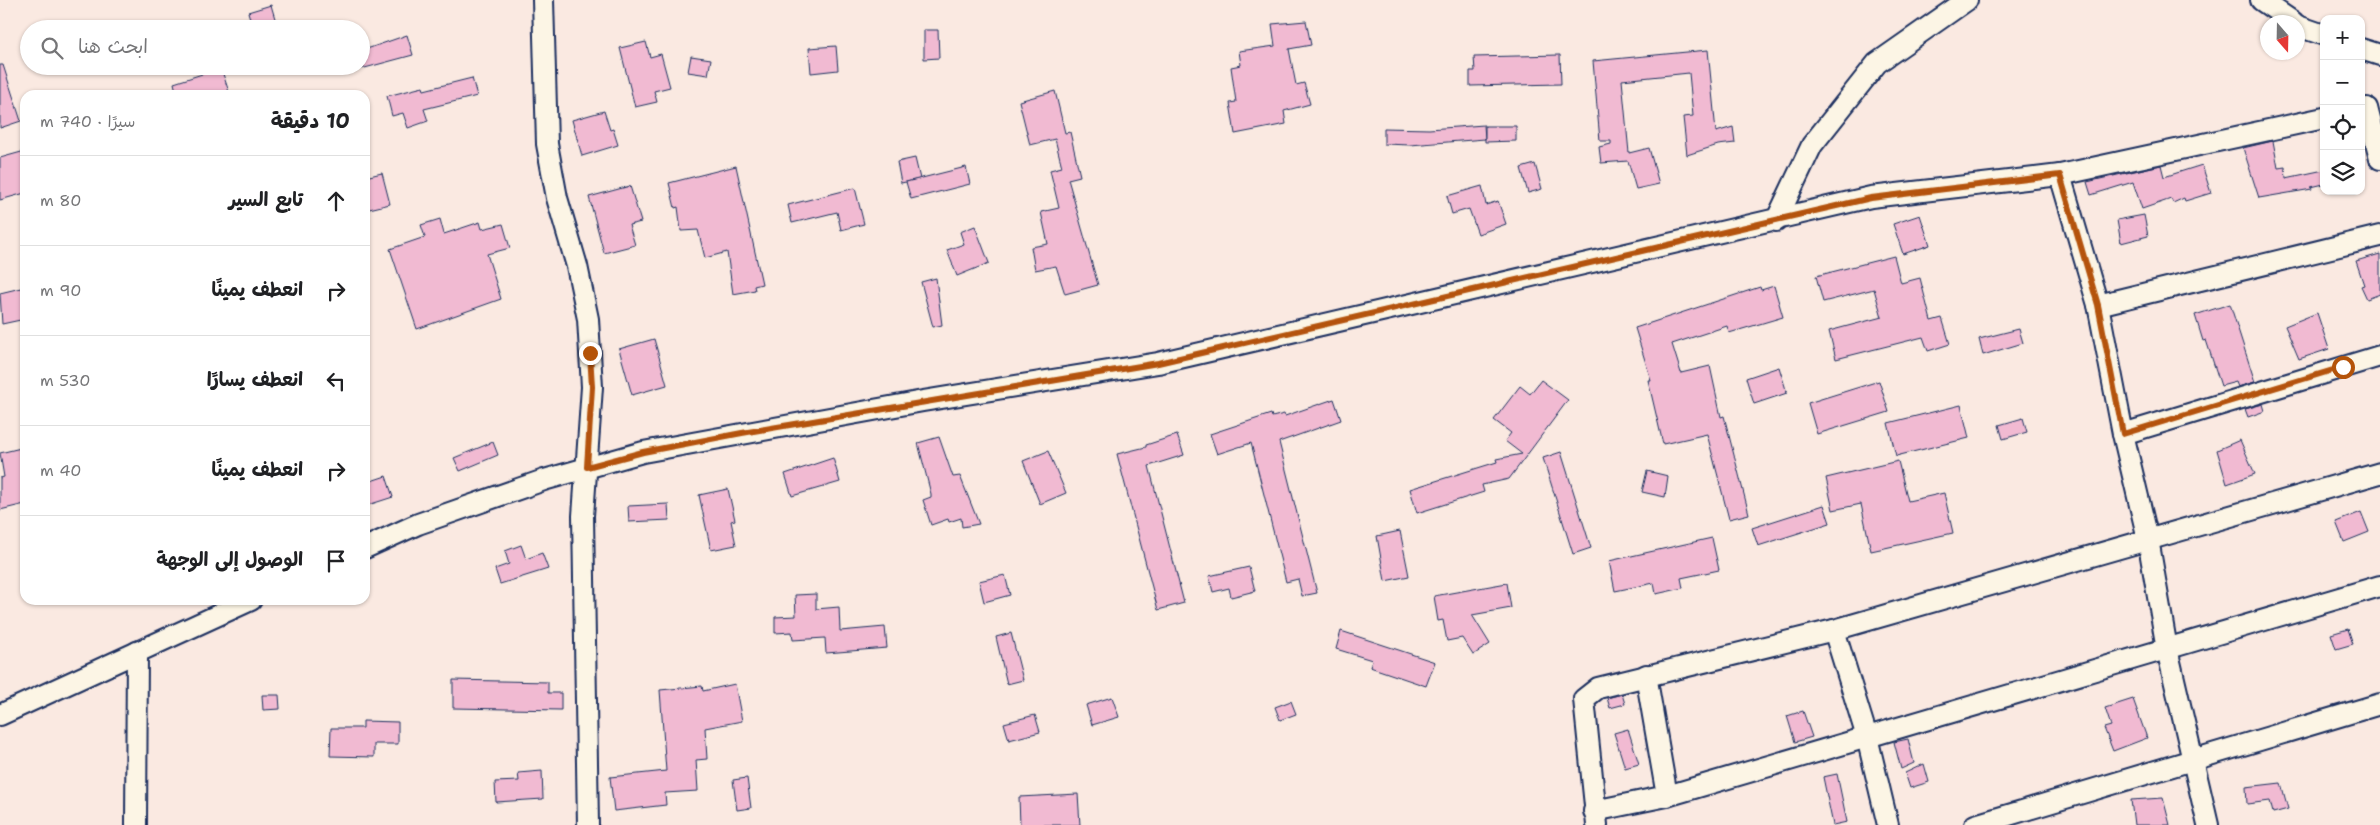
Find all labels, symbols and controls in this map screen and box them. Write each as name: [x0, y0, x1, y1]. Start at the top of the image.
north arrow: [2260, 15, 2305, 60]
map controls: [2320, 15, 2365, 195]
button: +: [2320, 15, 2365, 60]
search box: [20, 20, 370, 75]
icon: search: [38, 34, 66, 62]
text: ابحث هنا: [78, 34, 148, 59]
button: −: [2320, 60, 2365, 105]
button: locate: [2320, 105, 2365, 150]
text: 10 دقيقة: [271, 107, 350, 135]
text: سيرًا · 740 m: [40, 111, 135, 132]
button: layers: [2320, 150, 2365, 195]
text: تابع السير: [229, 187, 303, 212]
icon: ahead: [322, 187, 350, 215]
text: 80 m: [40, 190, 81, 211]
text: انعطف يمينًا: [212, 277, 303, 302]
icon: right: [322, 277, 350, 305]
text: 90 m: [40, 280, 81, 301]
route end: [579, 342, 602, 365]
route start: [2332, 356, 2355, 379]
text: انعطف يسارًا: [207, 367, 303, 392]
icon: left: [322, 367, 350, 395]
text: 530 m: [40, 370, 90, 391]
text: انعطف يمينًا: [212, 457, 303, 482]
icon: right: [322, 457, 350, 485]
text: 40 m: [40, 460, 82, 481]
text: الوصول إلى الوجهة: [156, 547, 303, 572]
icon: arrive: [322, 547, 350, 575]

